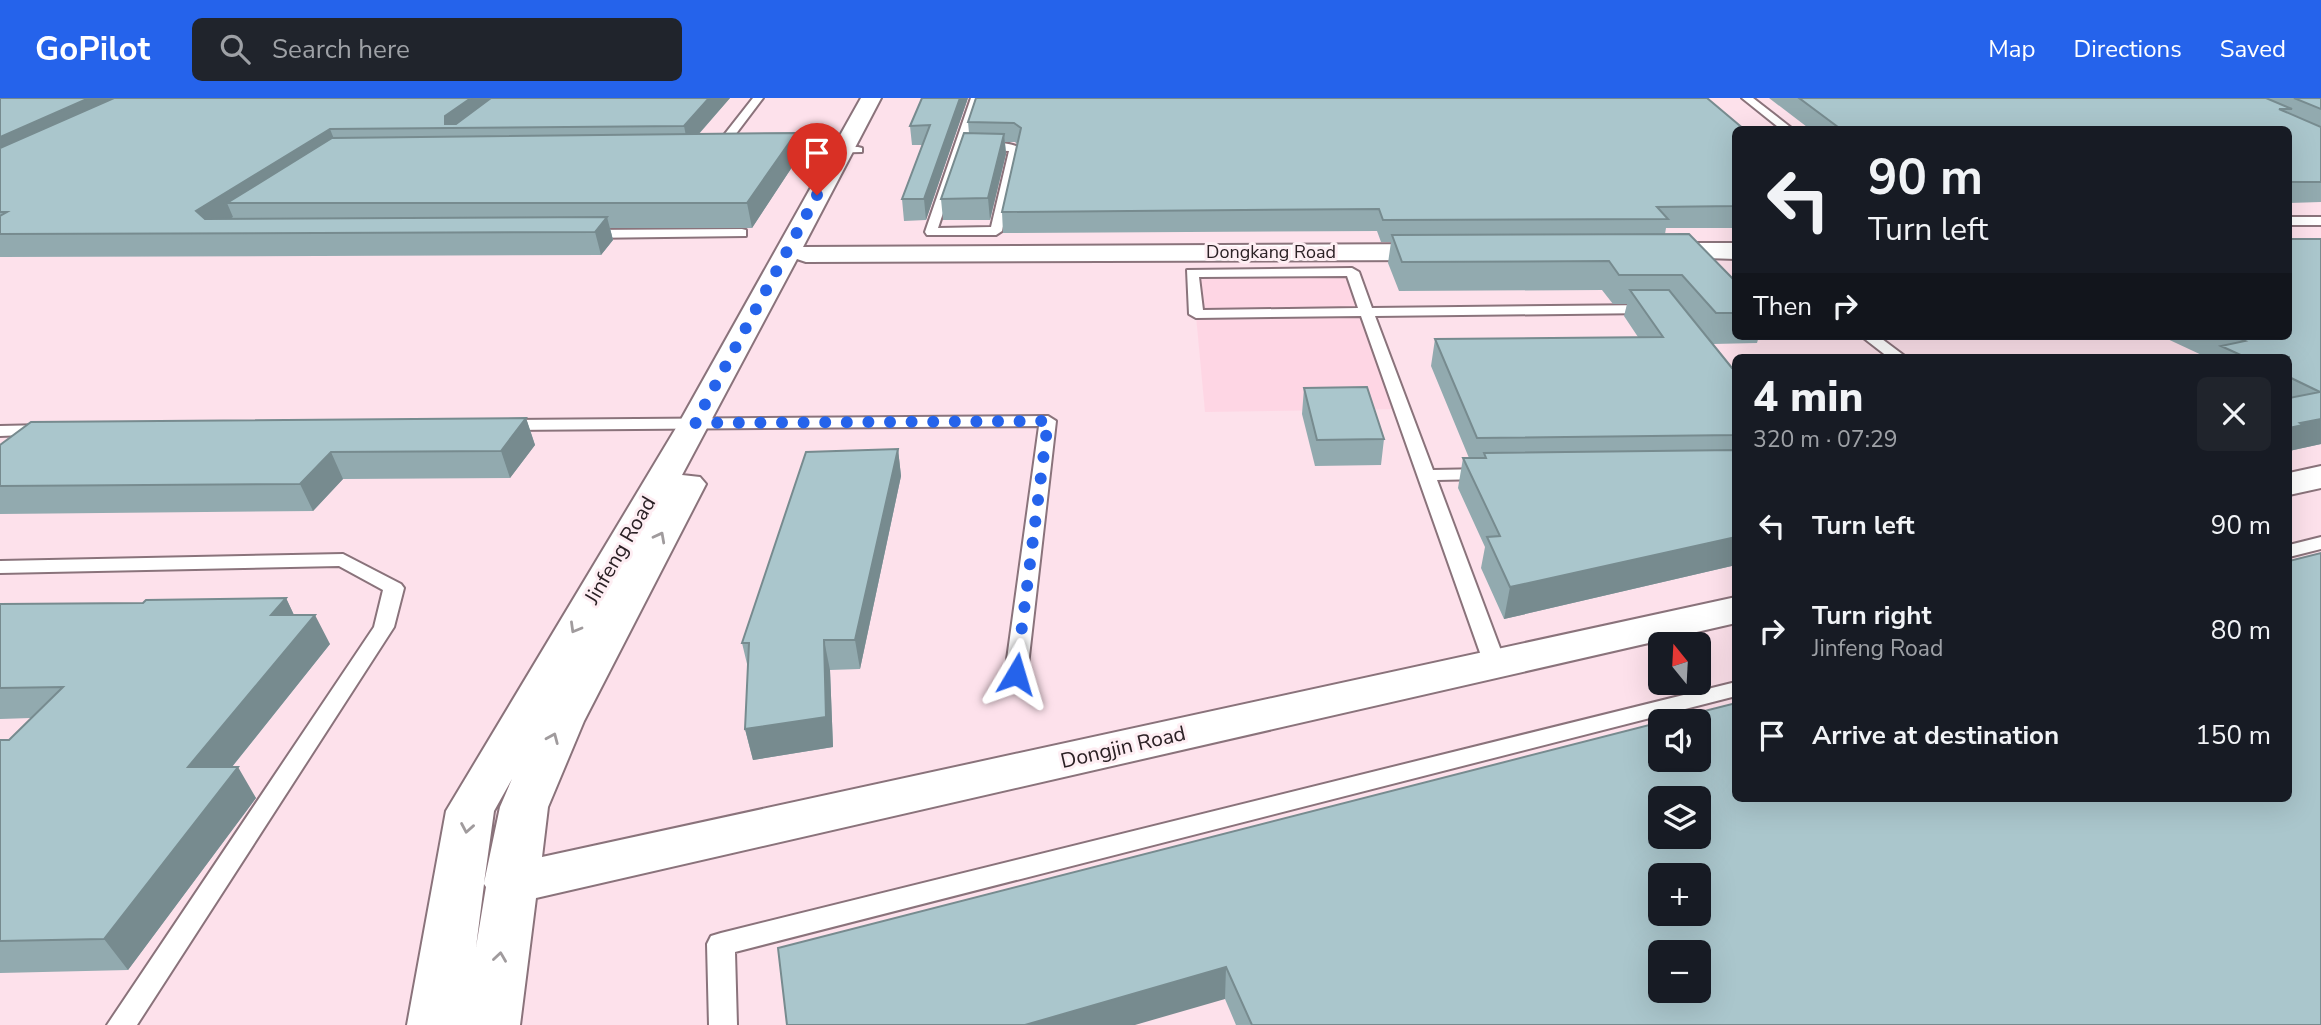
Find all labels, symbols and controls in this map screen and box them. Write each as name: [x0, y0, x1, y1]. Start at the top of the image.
search box: [192, 18, 682, 81]
text: GoPilot: [35, 27, 150, 72]
icon: search: [216, 30, 254, 68]
text: Search here: [272, 32, 410, 67]
text: Map: [1988, 33, 2035, 65]
text: Directions: [2073, 33, 2182, 65]
text: Saved: [2220, 33, 2286, 65]
pin: [787, 123, 847, 195]
icon: arrive: [798, 134, 836, 172]
text: 90 m: [1868, 144, 1983, 211]
icon: left: [1753, 154, 1844, 245]
text: Turn left: [1868, 208, 1988, 251]
street label: Dongkang Road: [1206, 240, 1336, 264]
icon: right: [1826, 287, 1864, 325]
text: Then: [1753, 289, 1812, 324]
text: 4 min: [1753, 369, 1863, 426]
button: close: [2197, 377, 2271, 451]
text: 320 m · 07:29: [1753, 424, 1898, 455]
street label: Jinfeng Road: [577, 491, 662, 610]
icon: left: [1753, 507, 1791, 545]
text: Turn left: [1812, 508, 1915, 543]
text: 90 m: [2211, 508, 2271, 543]
one-way arrow: [651, 531, 665, 544]
text: Turn right: [1812, 598, 1931, 633]
icon: right: [1753, 612, 1791, 650]
text: 80 m: [2211, 613, 2271, 648]
one-way arrow: [570, 621, 583, 634]
north arrow: [1648, 632, 1712, 695]
map controls: [1648, 632, 1711, 1003]
text: Jinfeng Road: [1812, 633, 1943, 664]
position arrow: [979, 637, 1053, 711]
button: sound: [1648, 709, 1711, 772]
icon: arrive: [1753, 717, 1791, 755]
text: Arrive at destination: [1812, 718, 2059, 753]
text: 150 m: [2195, 718, 2271, 753]
street label: Dongjin Road: [1058, 719, 1188, 775]
one-way arrow: [545, 732, 559, 744]
button: layers: [1648, 786, 1711, 849]
one-way arrow: [460, 822, 475, 833]
button: +: [1648, 863, 1711, 926]
button: −: [1648, 940, 1711, 1003]
one-way arrow: [493, 951, 508, 963]

